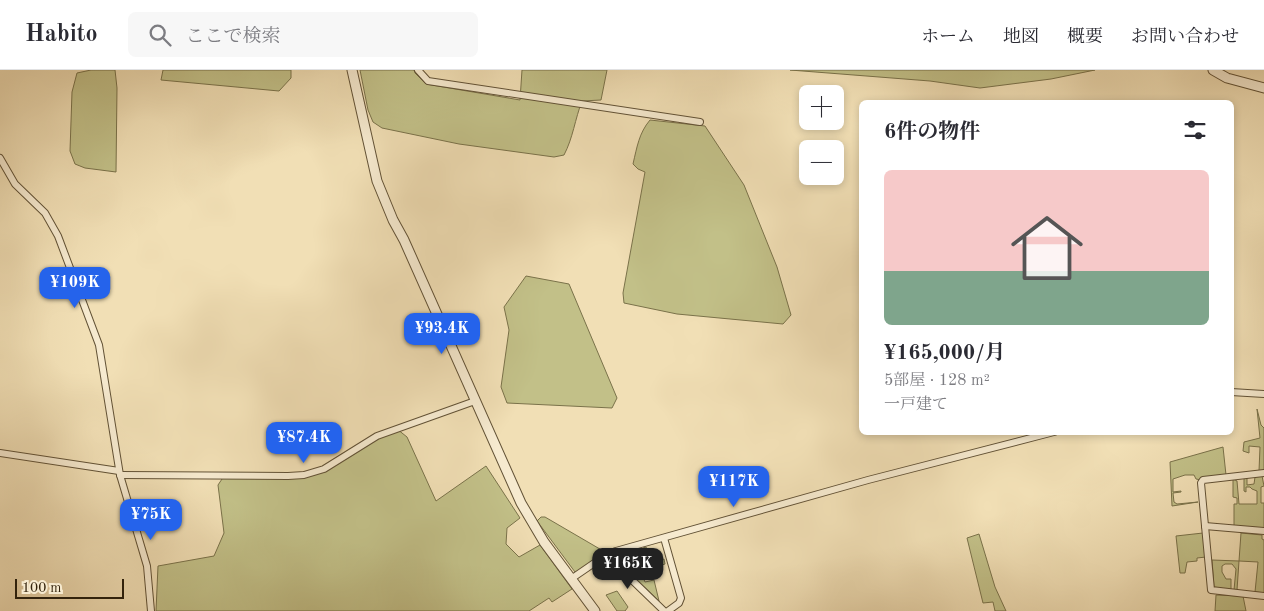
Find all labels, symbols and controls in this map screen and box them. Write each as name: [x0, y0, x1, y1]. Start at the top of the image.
search box: [128, 12, 478, 57]
icon: search: [146, 21, 174, 49]
text: Habito: [25, 23, 98, 47]
text: ここで検索: [186, 28, 281, 47]
text: ホーム: [921, 28, 975, 46]
text: 地図: [1003, 28, 1039, 46]
text: 概要: [1067, 28, 1103, 46]
text: お問い合わせ: [1131, 28, 1239, 46]
map controls: [799, 85, 844, 185]
button: +: [799, 85, 844, 130]
icon: filters: [1181, 116, 1209, 144]
text: 6件の物件: [884, 122, 980, 143]
button: −: [799, 140, 844, 185]
icon: home: [1002, 203, 1092, 293]
pin: ¥109K: [40, 266, 110, 309]
text: ¥109K: [50, 275, 100, 291]
pin: ¥93.4K: [401, 312, 483, 355]
text: ¥93.4K: [415, 321, 469, 337]
text: ¥165,000/月: [884, 343, 1006, 364]
text: 5部屋 · 128 m²: [884, 373, 990, 389]
text: 一戸建て: [884, 397, 948, 413]
pin: ¥87.4K: [263, 422, 345, 464]
text: ¥87.4K: [277, 430, 331, 446]
pin: ¥117K: [699, 466, 769, 508]
text: ¥117K: [709, 474, 759, 490]
pin: ¥75K: [121, 498, 181, 541]
text: ¥75K: [131, 507, 171, 523]
pin: ¥165K: [593, 548, 663, 590]
text: ¥165K: [603, 556, 653, 572]
scale bar: [15, 576, 124, 599]
text: 100 m: [22, 581, 61, 595]

